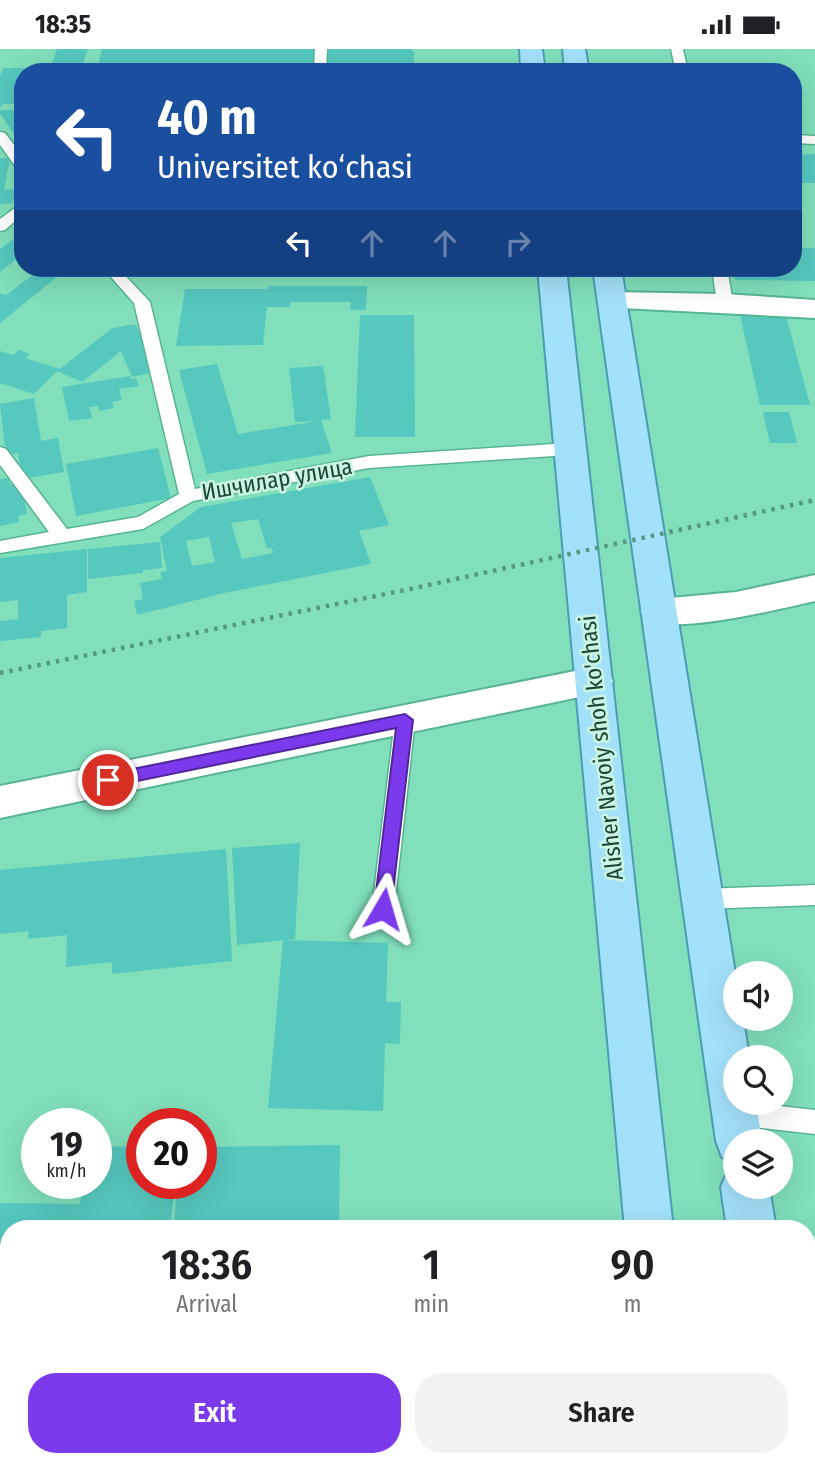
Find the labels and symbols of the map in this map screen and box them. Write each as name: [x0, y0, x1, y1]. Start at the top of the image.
street label: Ишчилар улица: [199, 452, 355, 506]
street label: Alisher Navoiy shoh ko'chasi: [573, 614, 629, 882]
pin: [78, 750, 138, 810]
position arrow: [346, 872, 420, 946]
speed limit sign: 20: [126, 1108, 217, 1199]

